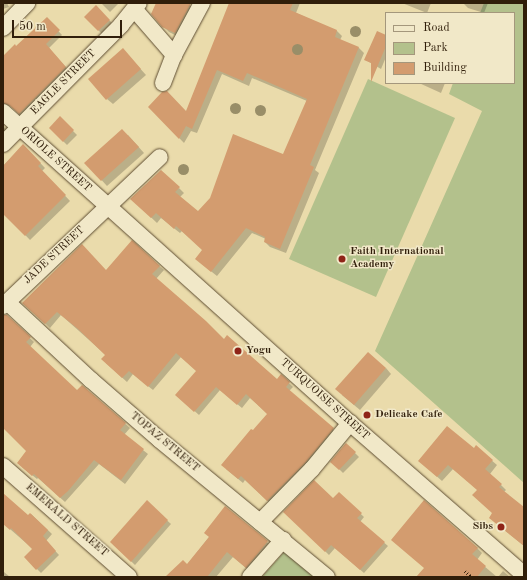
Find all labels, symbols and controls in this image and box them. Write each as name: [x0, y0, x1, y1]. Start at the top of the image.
scale bar: [14, 12, 124, 38]
legend: [385, 12, 515, 84]
text: 50 m: [19, 21, 46, 33]
text: Road: [423, 22, 450, 34]
text: Park: [423, 42, 448, 54]
street label: EAGLE STREET: [29, 48, 99, 118]
text: Building: [423, 62, 467, 74]
street label: ORIOLE STREET: [17, 125, 93, 195]
street label: JADE STREET: [22, 224, 88, 288]
place label: Faith International Academy: [350, 246, 444, 272]
marker: Faith International Academy: [337, 254, 347, 264]
place label: Yogu: [246, 344, 271, 358]
marker: Yogu: [233, 346, 243, 356]
street label: TURQUOISE STREET: [277, 356, 371, 444]
place label: Delicake Cafe: [375, 408, 443, 422]
street label: TOPAZ STREET: [127, 410, 201, 476]
marker: Delicake Cafe: [362, 410, 372, 420]
street label: EMERALD STREET: [22, 481, 110, 561]
place label: Sibs: [472, 520, 493, 534]
marker: Sibs: [496, 522, 506, 532]

